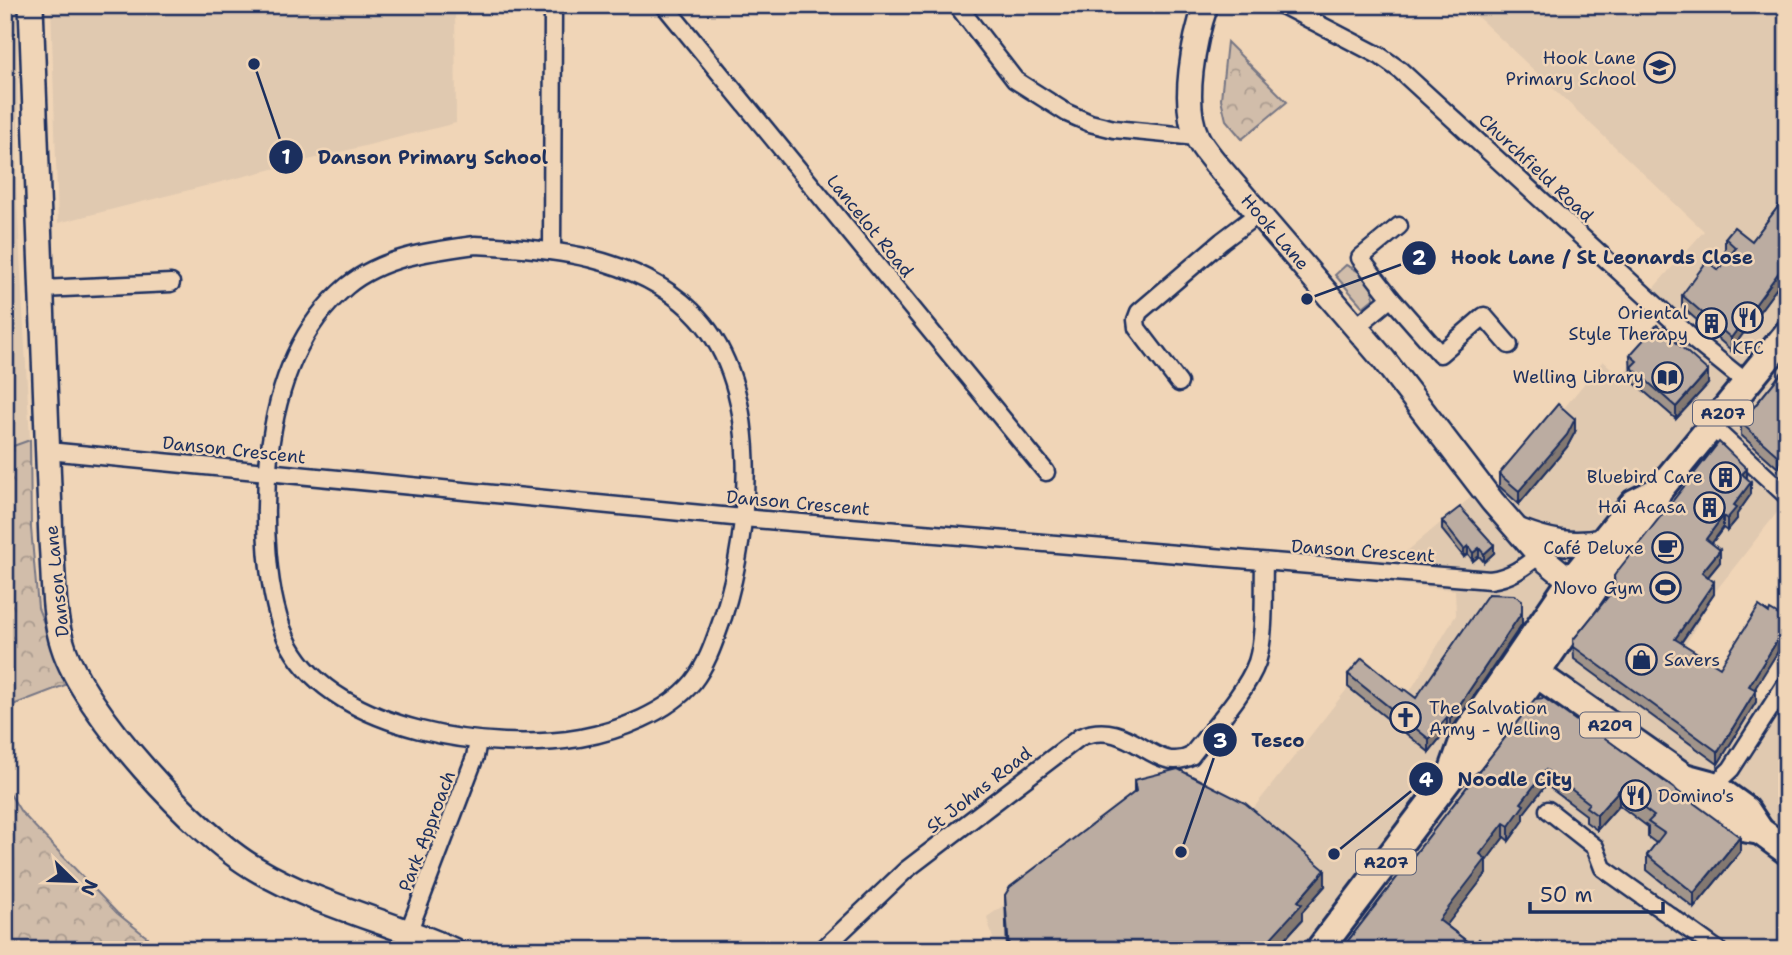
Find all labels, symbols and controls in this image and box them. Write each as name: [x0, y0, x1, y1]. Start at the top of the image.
place label: Hook Lane Primary School: [1506, 46, 1637, 91]
school or university icon: Hook Lane Primary School: [1642, 51, 1676, 85]
street label: Churchfield Road: [1473, 108, 1599, 228]
callout: Danson Primary School: [269, 137, 562, 177]
text: 1: [281, 143, 291, 171]
text: Danson Primary School: [318, 145, 549, 170]
street label: Lancelot Road: [821, 170, 919, 282]
street label: Hook Lane: [1235, 189, 1315, 275]
callout: Hook Lane / St Leonards Close: [1402, 238, 1767, 278]
text: 2: [1412, 244, 1427, 272]
text: Hook Lane / St Leonards Close: [1451, 245, 1753, 270]
place label: Oriental Style Therapy: [1569, 301, 1689, 346]
restaurant icon: KFC: [1731, 301, 1765, 335]
building icon: Oriental Style Therapy: [1694, 306, 1728, 340]
place label: KFC: [1732, 336, 1764, 360]
library icon: Welling Library: [1650, 360, 1684, 394]
place label: Welling Library: [1512, 365, 1644, 389]
road number: A207: [1693, 400, 1753, 426]
street label: Danson Crescent: [161, 431, 307, 469]
building icon: Bluebird Care: [1709, 460, 1743, 494]
place label: Bluebird Care: [1587, 465, 1703, 489]
street label: Danson Crescent: [725, 485, 871, 521]
building icon: Hai Acasa: [1692, 490, 1726, 524]
place label: Hai Acasa: [1598, 495, 1686, 519]
street label: Danson Lane: [39, 524, 75, 638]
cafe icon: Café Deluxe: [1650, 531, 1684, 565]
street label: Danson Crescent: [1290, 534, 1436, 568]
place label: Café Deluxe: [1543, 536, 1644, 560]
sports icon: Novo Gym: [1649, 571, 1683, 605]
place label: Novo Gym: [1553, 576, 1643, 600]
shop icon: Savers: [1624, 643, 1658, 677]
place label: Savers: [1664, 648, 1720, 672]
place label: The Salvation Army - Welling: [1429, 696, 1560, 741]
church icon: The Salvation Army - Welling: [1389, 701, 1423, 735]
road number: A209: [1580, 712, 1640, 738]
callout: Tesco: [1203, 720, 1319, 760]
text: 3: [1213, 727, 1227, 755]
text: Tesco: [1251, 728, 1305, 753]
street label: St Johns Road: [921, 741, 1037, 839]
callout: Noodle City: [1408, 759, 1586, 799]
text: 4: [1419, 766, 1434, 794]
street label: Park Approach: [393, 767, 461, 895]
text: Noodle City: [1458, 767, 1572, 792]
restaurant icon: Domino's: [1618, 779, 1652, 813]
place label: Domino's: [1658, 784, 1734, 808]
north arrow: [38, 846, 108, 916]
road number: A207: [1356, 849, 1416, 874]
scale bar: [1530, 871, 1662, 915]
text: N: [75, 876, 104, 899]
text: 50 m: [1540, 881, 1593, 909]

